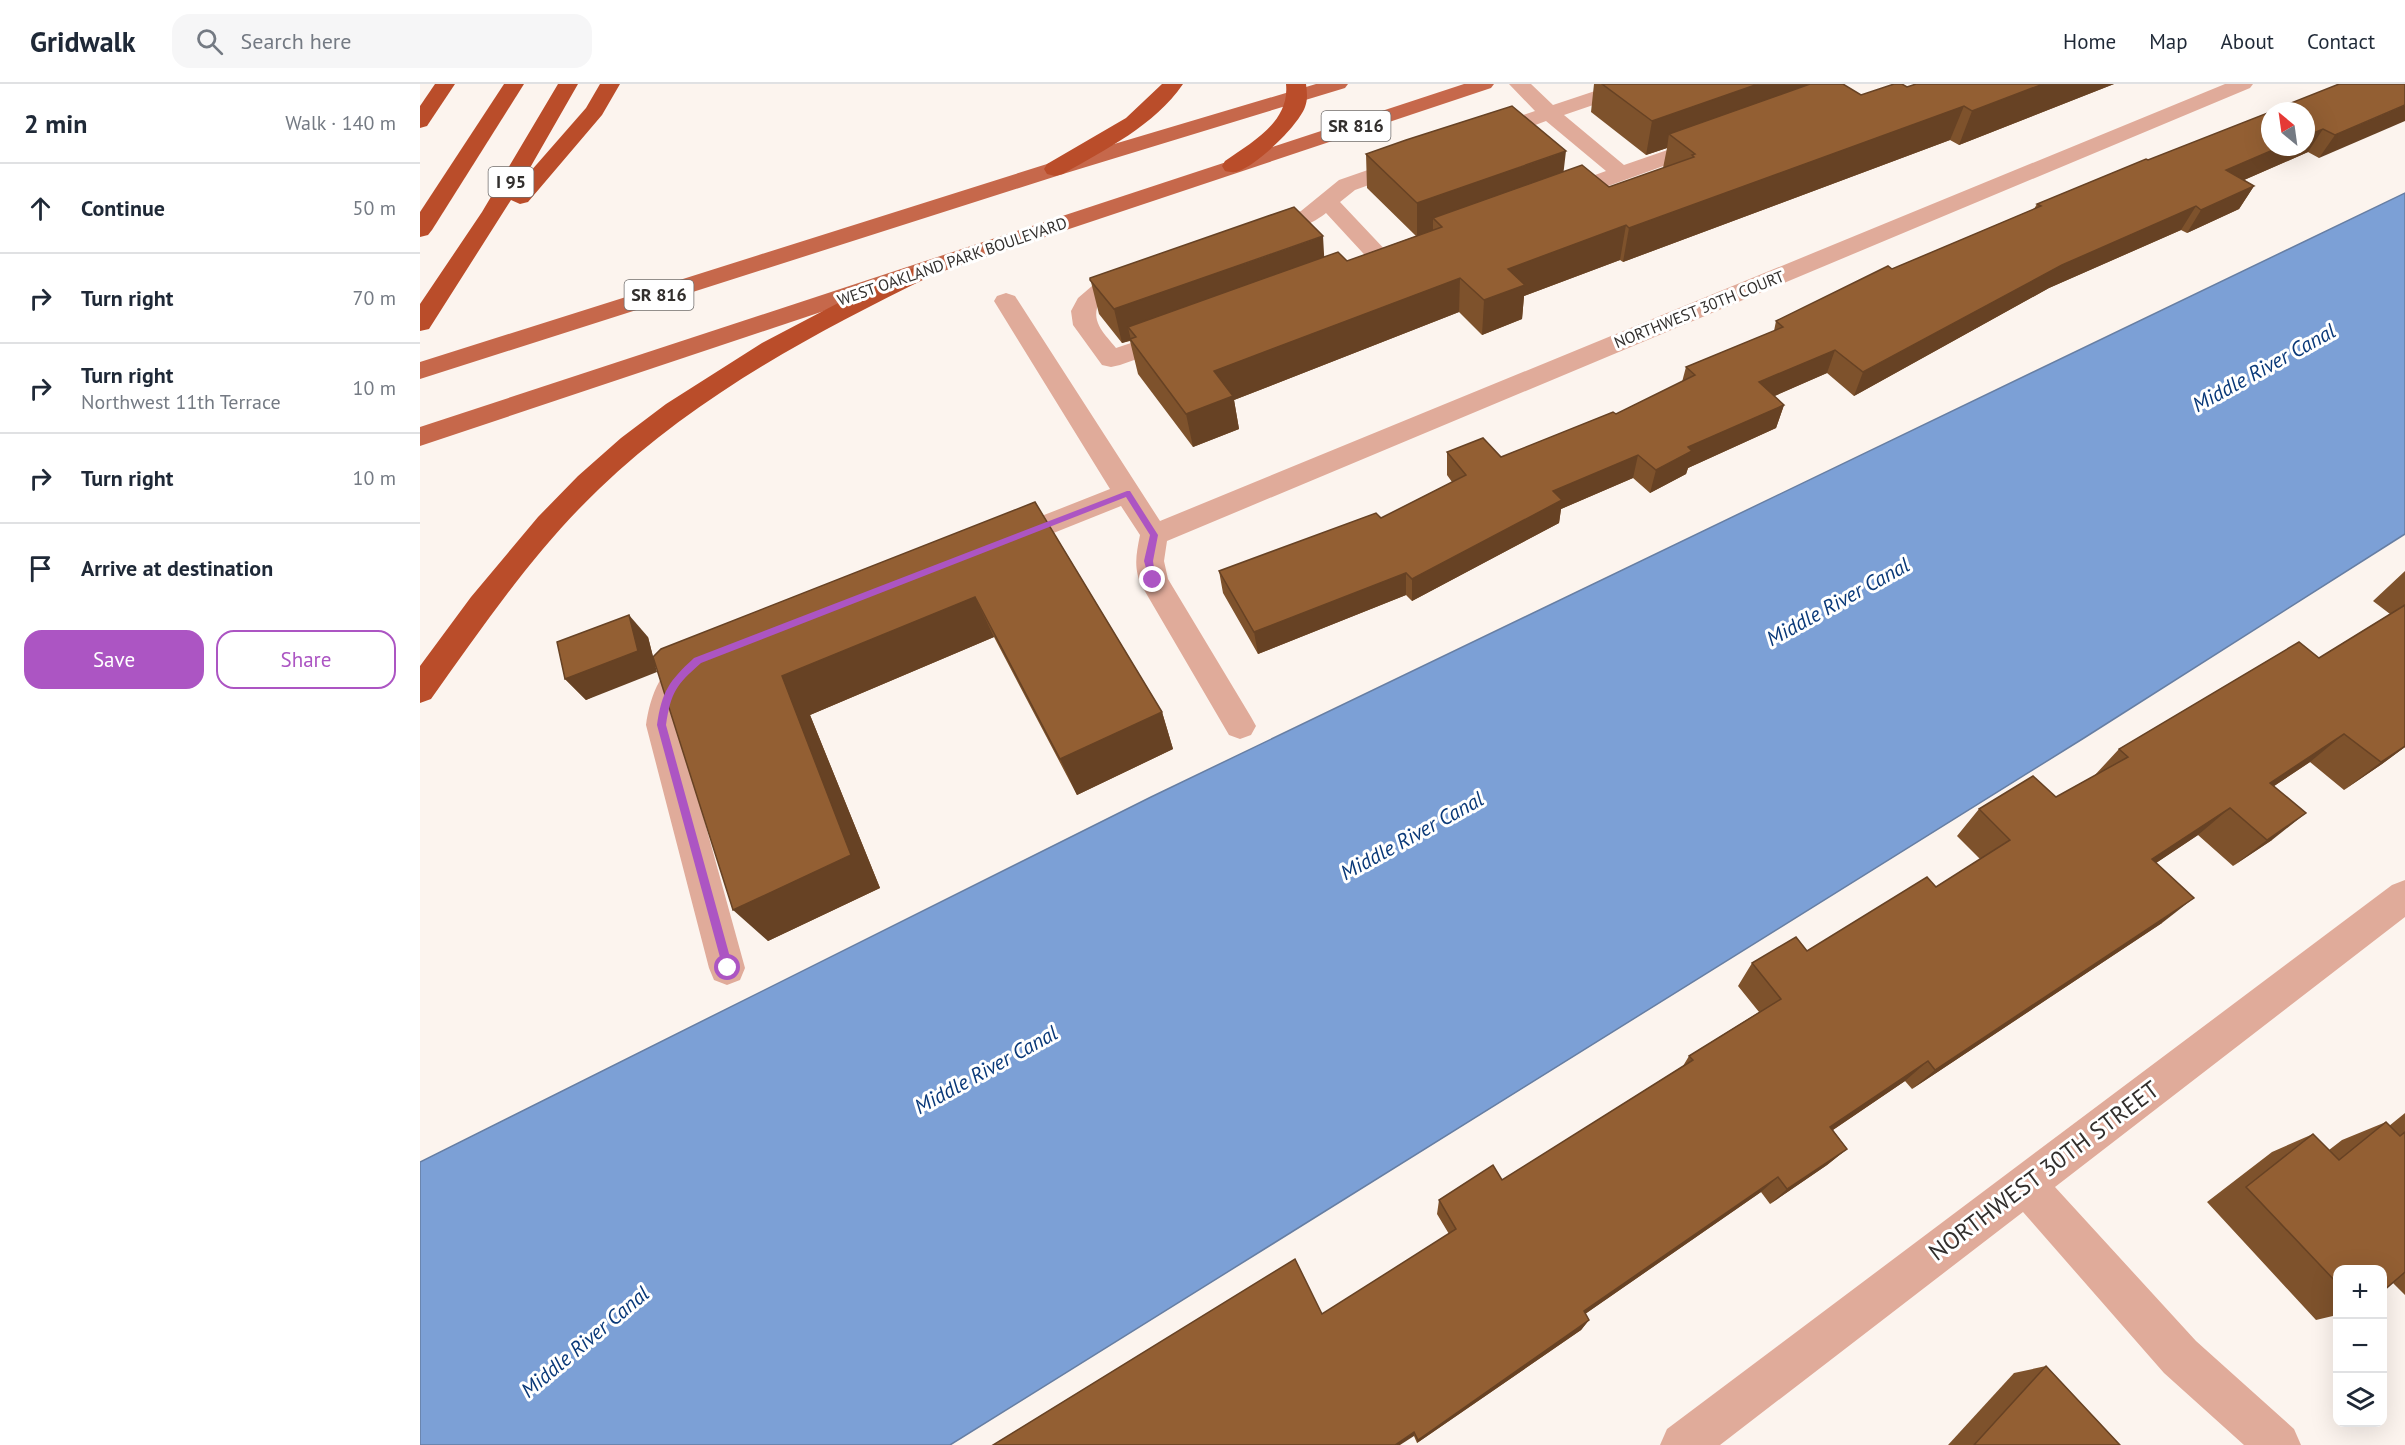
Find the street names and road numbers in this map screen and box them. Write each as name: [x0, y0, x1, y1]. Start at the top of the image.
road number: SR 816: [1322, 111, 1390, 141]
road number: I 95: [488, 167, 533, 197]
street label: WEST OAKLAND PARK BOULEVARD: [835, 212, 1069, 310]
street label: NORTHWEST 30TH COURT: [1611, 266, 1787, 352]
road number: SR 816: [624, 280, 694, 310]
street label: NORTHWEST 30TH STREET: [1922, 1074, 2165, 1267]

